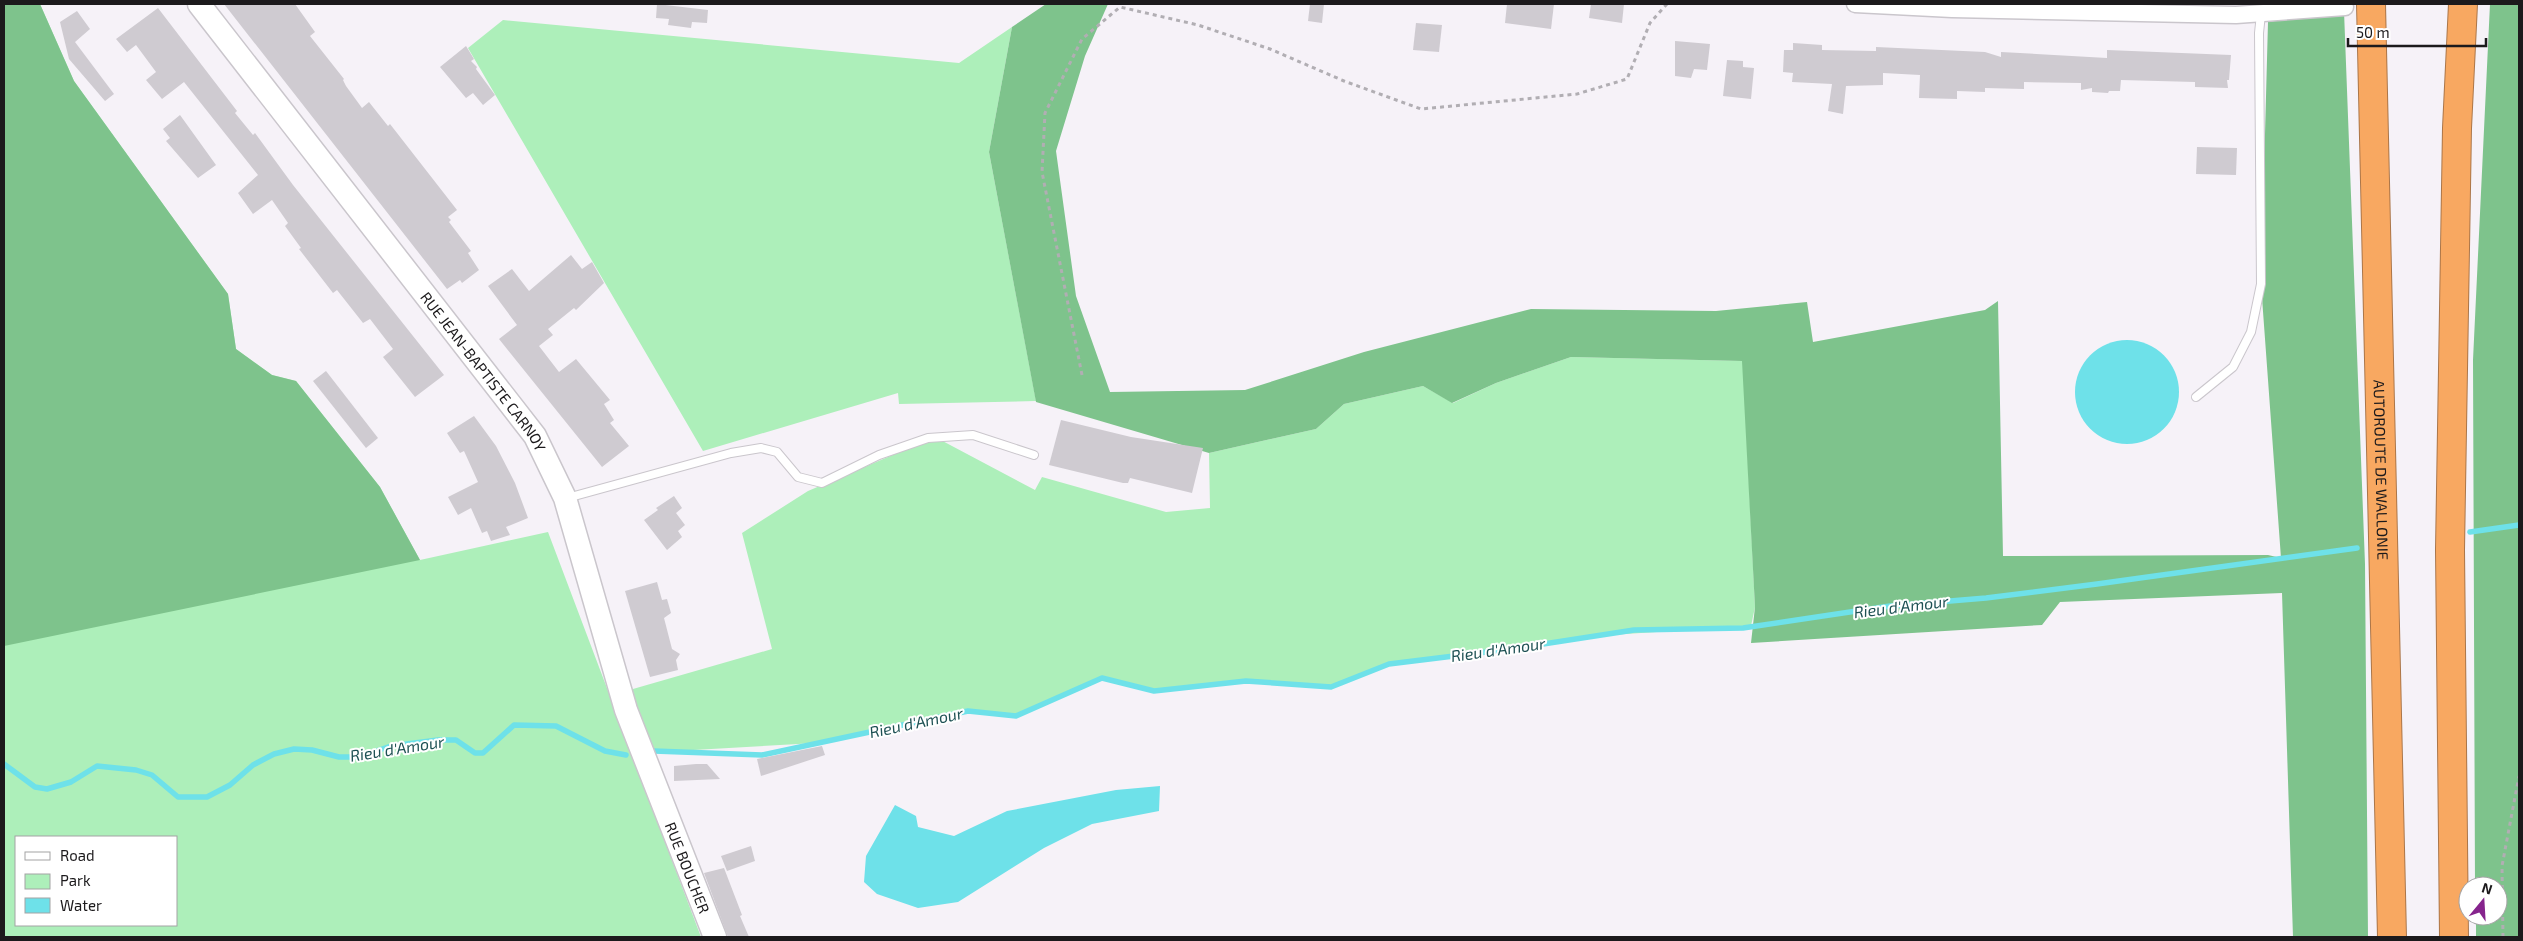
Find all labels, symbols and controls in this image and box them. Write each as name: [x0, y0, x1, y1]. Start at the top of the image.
scale bar: [2348, 15, 2486, 47]
text: 50 m: [2356, 23, 2390, 41]
street label: RUE JEAN-BAPTISTE CARNOY: [417, 288, 550, 455]
street label: AUTOROUTE DE WALLONIE: [2370, 379, 2393, 560]
water label: Rieu d'Amour: [1853, 591, 1950, 621]
water label: Rieu d'Amour: [1450, 633, 1547, 665]
water label: Rieu d'Amour: [867, 703, 965, 741]
water label: Rieu d'Amour: [348, 731, 446, 765]
street label: RUE BOUCHER: [662, 819, 714, 916]
legend: [15, 836, 178, 926]
text: Road: [60, 846, 95, 864]
text: Park: [60, 871, 91, 889]
north arrow: [2458, 876, 2508, 926]
text: N: [2480, 879, 2495, 898]
text: Water: [60, 896, 102, 914]

